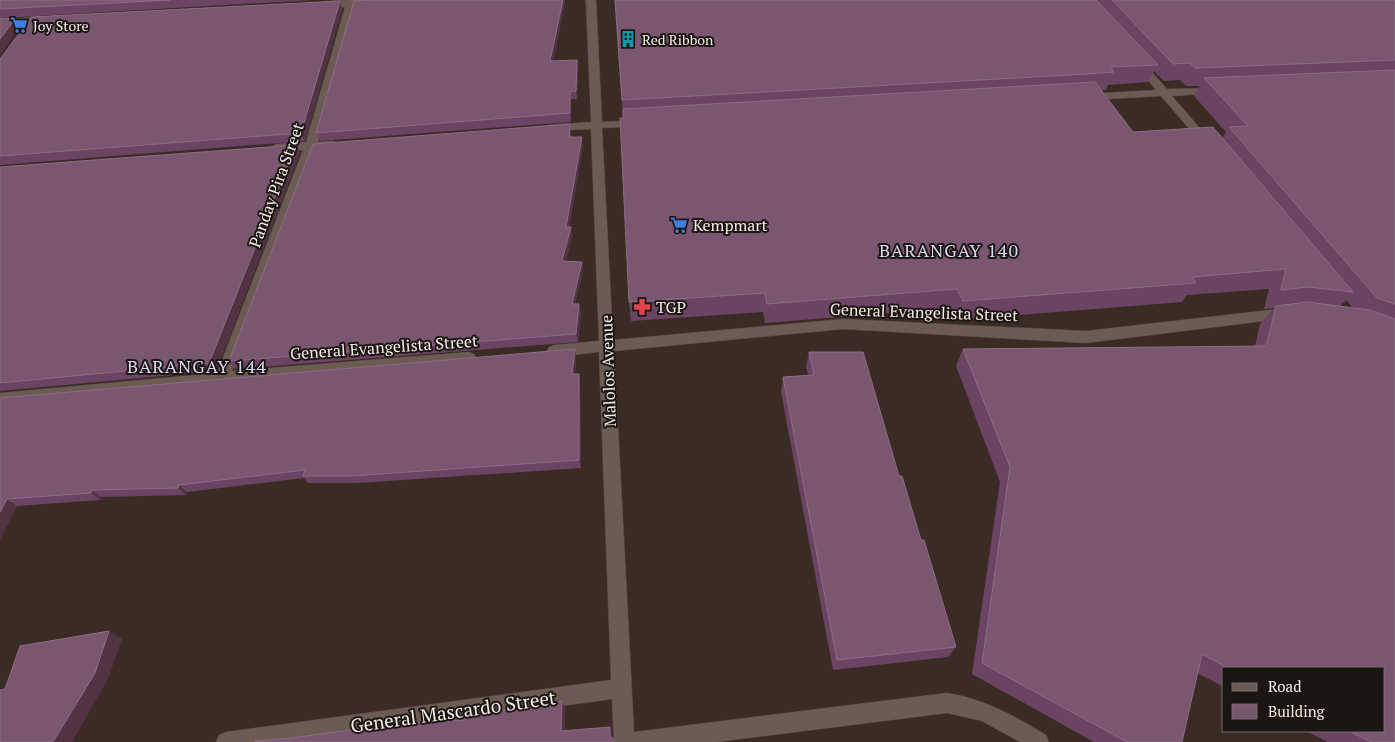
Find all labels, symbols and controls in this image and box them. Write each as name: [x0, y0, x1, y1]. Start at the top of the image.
supermarket icon: Joy Store: [9, 15, 29, 35]
place label: Joy Store: [33, 16, 89, 35]
building icon: Red Ribbon: [618, 29, 638, 49]
place label: Red Ribbon: [642, 30, 714, 49]
street label: Panday Pira Street: [243, 120, 309, 250]
place label: Kempmart: [693, 214, 768, 236]
supermarket icon: Kempmart: [669, 215, 689, 235]
district label: BARANGAY 140: [879, 238, 1019, 262]
place label: TGP: [656, 296, 686, 318]
pharmacy icon: TGP: [632, 297, 652, 317]
street label: General Evangelista Street: [830, 298, 1018, 326]
street label: Malolos Avenue: [595, 315, 621, 427]
street label: General Evangelista Street: [289, 329, 479, 365]
district label: BARANGAY 144: [127, 354, 267, 378]
legend: [1222, 667, 1385, 732]
text: Road: [1268, 676, 1301, 696]
street label: General Mascardo Street: [349, 684, 557, 738]
text: Building: [1268, 701, 1326, 721]

